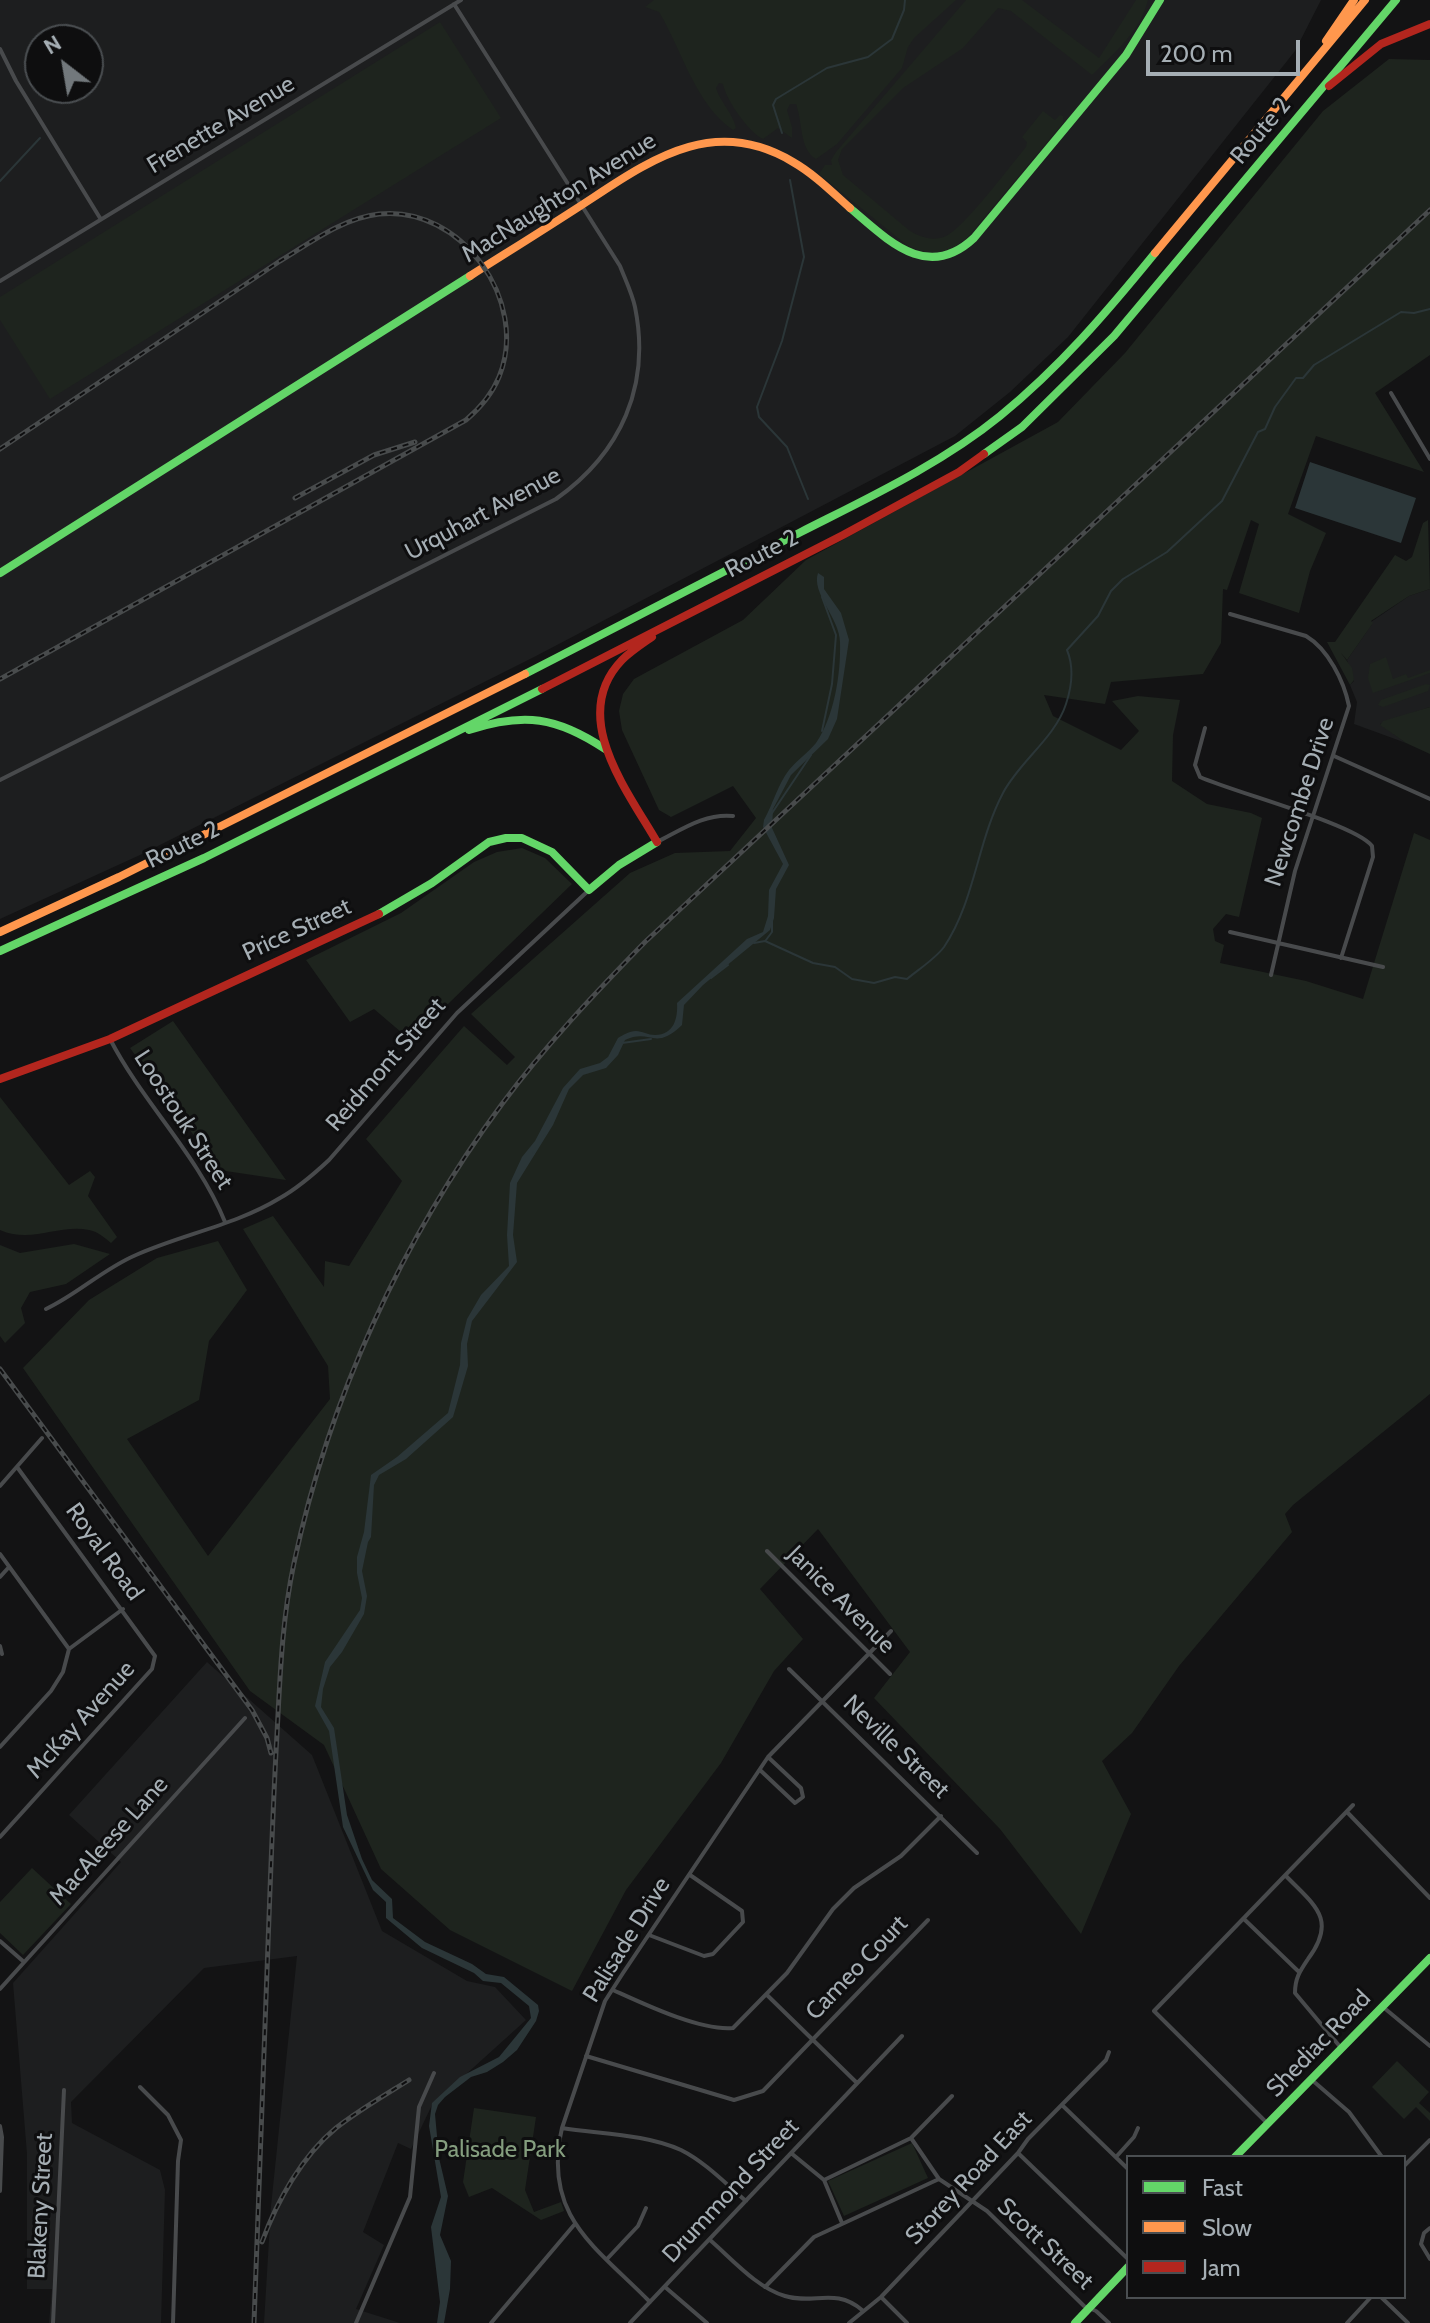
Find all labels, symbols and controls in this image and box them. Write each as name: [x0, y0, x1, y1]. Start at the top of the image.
north arrow: [24, 24, 104, 104]
scale bar: [1150, 24, 1304, 74]
text: N: [39, 29, 66, 60]
text: 200 m: [1160, 39, 1233, 68]
street label: Frenette Avenue: [142, 70, 300, 180]
street label: Route 2: [1225, 92, 1297, 170]
street label: MacNaughton Avenue: [457, 127, 661, 269]
street label: Urquhart Avenue: [400, 461, 566, 567]
street label: Route 2: [721, 523, 803, 585]
street label: Newcombe Drive: [1259, 714, 1341, 890]
street label: Route 2: [142, 815, 224, 875]
street label: Price Street: [238, 892, 356, 968]
street label: Reidmont Street: [320, 992, 452, 1138]
street label: Loostouk Street: [127, 1045, 239, 1195]
street label: Royal Road: [59, 1498, 149, 1606]
street label: Janice Avenue: [781, 1540, 901, 1660]
street label: McKay Avenue: [21, 1655, 141, 1785]
street label: Neville Street: [837, 1689, 955, 1805]
street label: MacAleese Lane: [44, 1771, 174, 1911]
street label: Palisade Drive: [577, 1872, 677, 2008]
street label: Cameo Court: [800, 1910, 914, 2026]
street label: Shediac Road: [1261, 1985, 1377, 2103]
street label: Storey Road East: [900, 2105, 1038, 2251]
street label: Drummond Street: [657, 2113, 805, 2269]
street label: Blakeny Street: [23, 2132, 59, 2280]
park label: Palisade Park: [434, 2136, 566, 2164]
legend: [1126, 2155, 1406, 2299]
text: Fast: [1202, 2173, 1243, 2202]
street label: Scott Street: [991, 2192, 1099, 2296]
text: Slow: [1202, 2213, 1252, 2242]
text: Jam: [1202, 2253, 1240, 2282]

